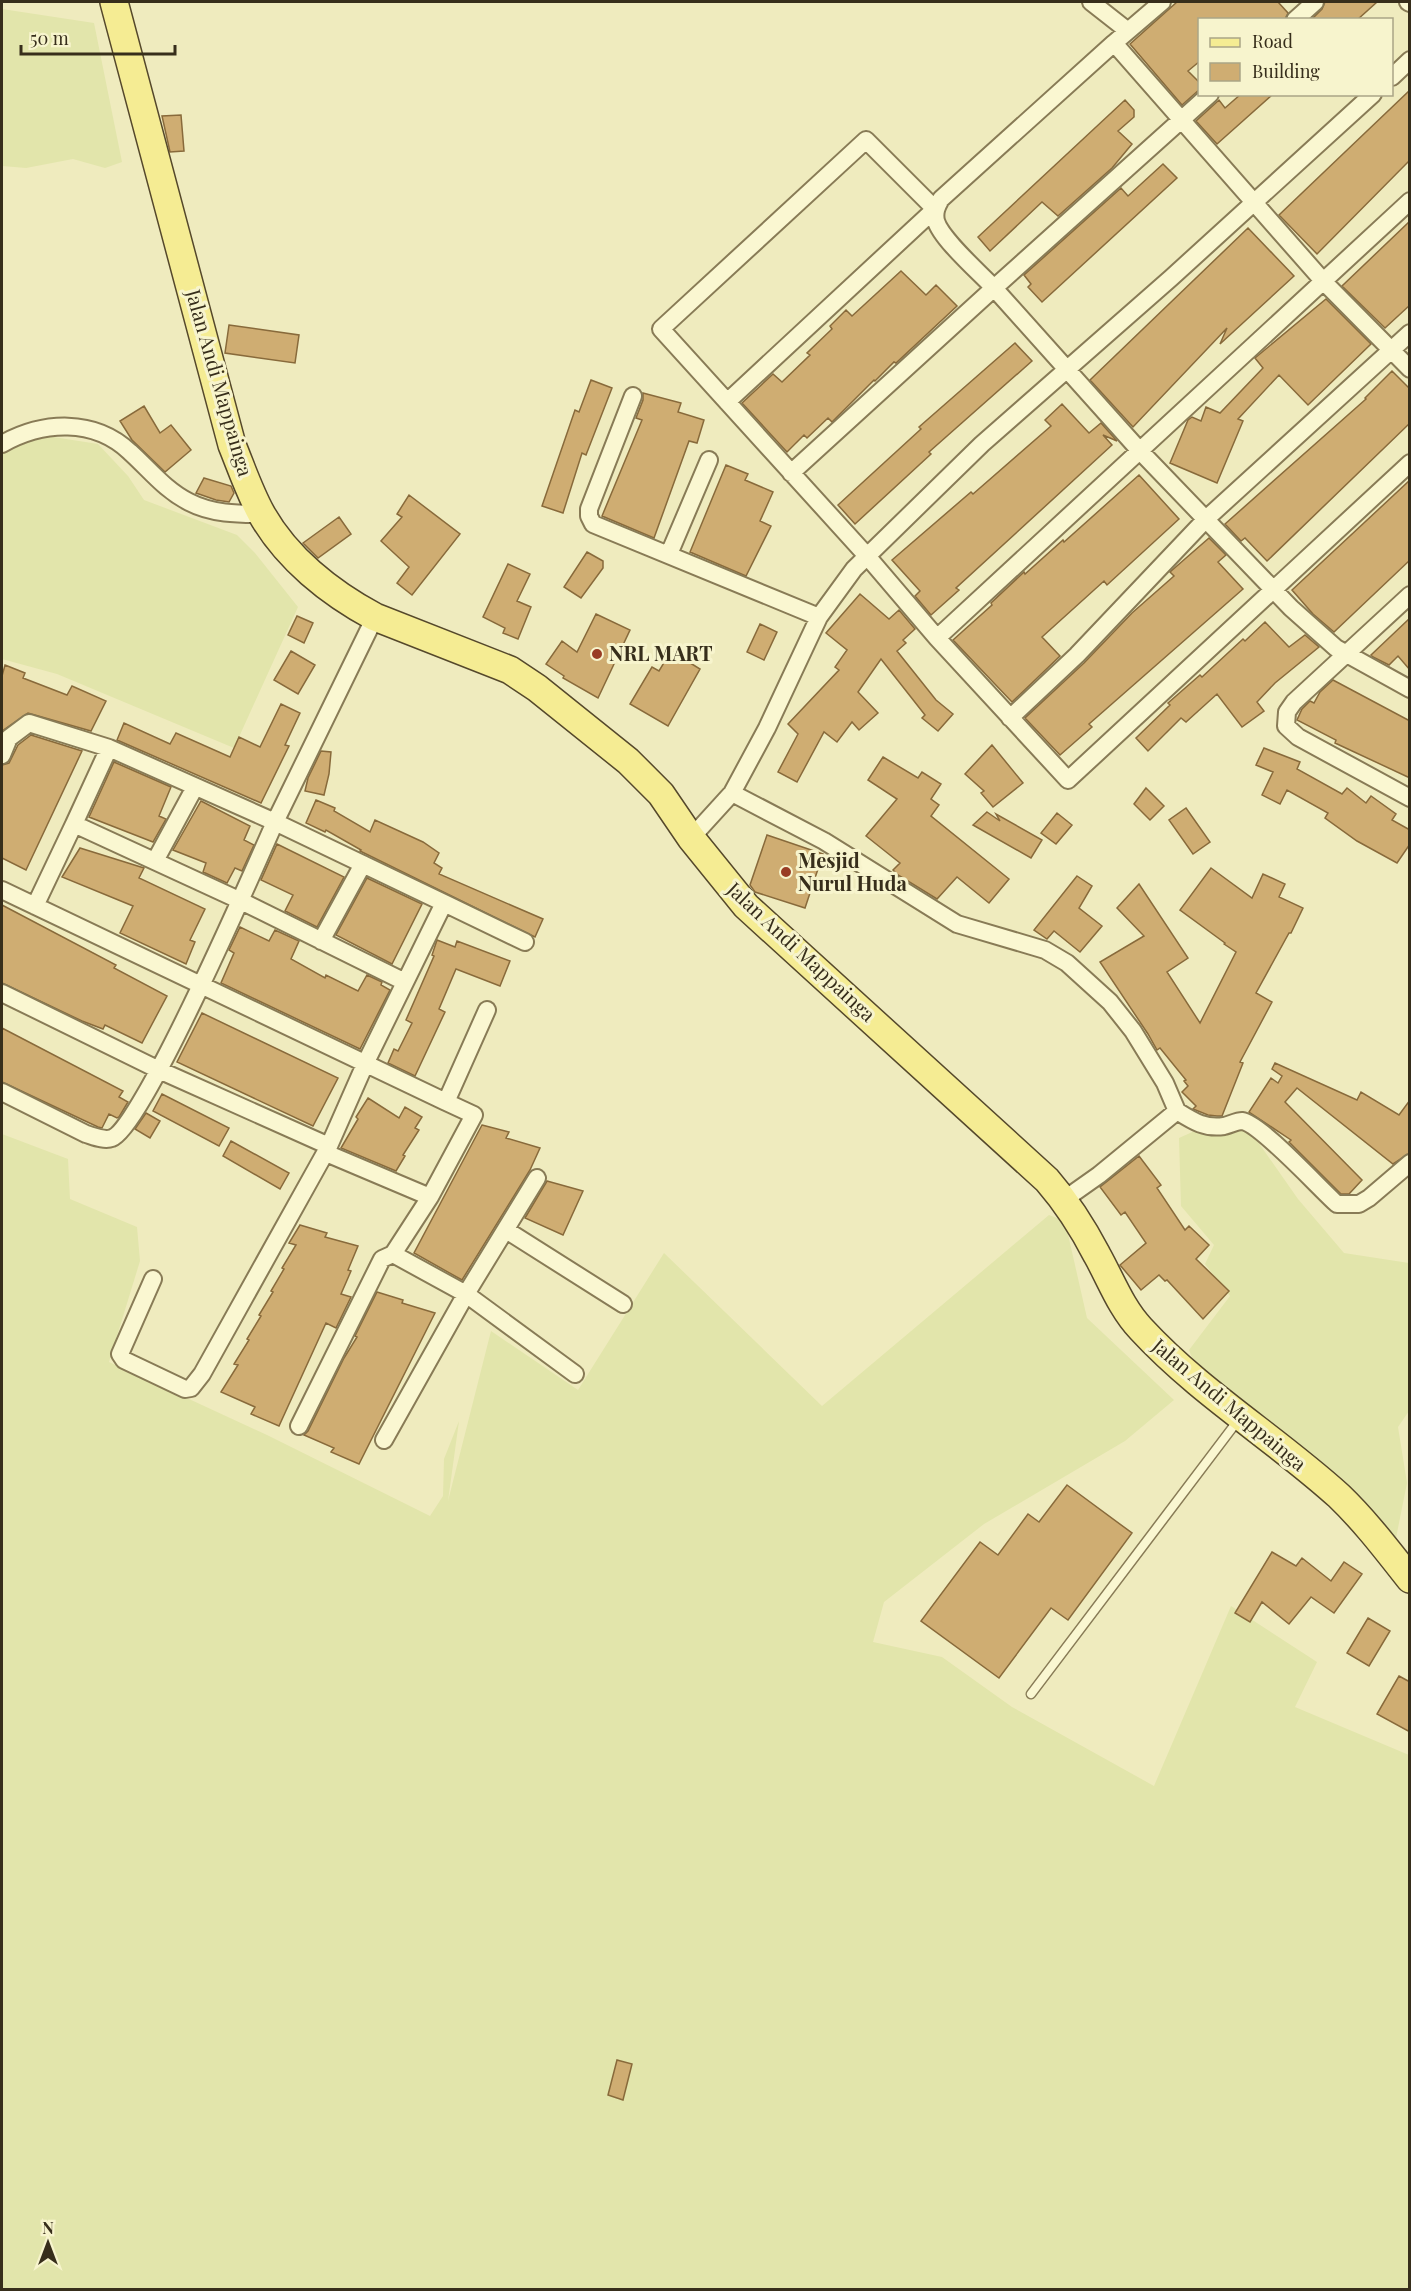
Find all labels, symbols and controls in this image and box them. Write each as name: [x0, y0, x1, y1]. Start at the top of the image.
scale bar: [21, 18, 176, 56]
legend: [1198, 18, 1393, 96]
text: 50 m: [30, 26, 69, 50]
text: Road: [1252, 29, 1293, 53]
text: Building: [1252, 59, 1320, 83]
street label: Jalan Andi Mappainga: [181, 285, 260, 479]
place label: NRL MART: [609, 639, 713, 666]
marker: NRL MART: [590, 647, 604, 661]
place label: Mesjid Nurul Huda: [798, 846, 907, 896]
marker: Mesjid Nurul Huda: [779, 865, 793, 879]
street label: Jalan Andi Mappainga: [721, 874, 882, 1027]
street label: Jalan Andi Mappainga: [1146, 1331, 1313, 1476]
north arrow: [18, 2213, 78, 2273]
text: N: [42, 2217, 54, 2238]

